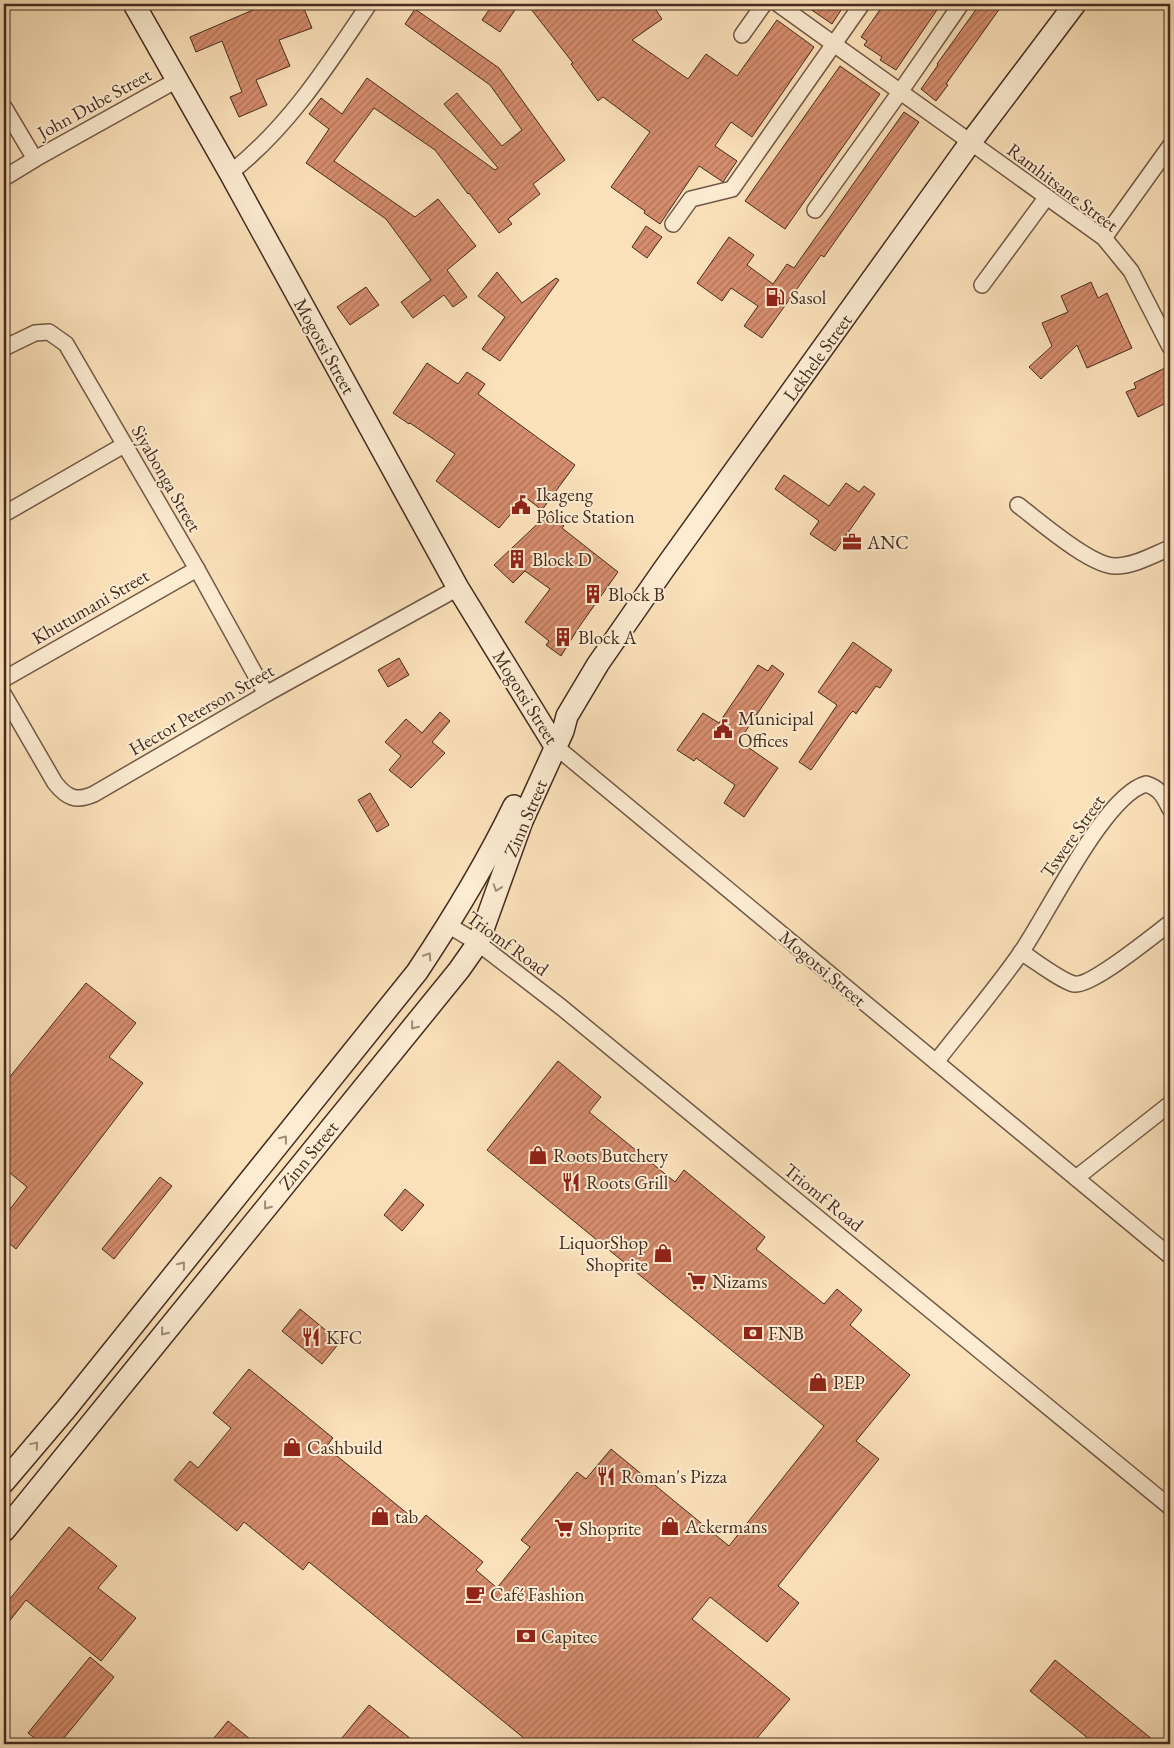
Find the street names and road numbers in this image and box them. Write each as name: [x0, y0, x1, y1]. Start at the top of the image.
street label: John Dube Street: [31, 62, 156, 146]
street label: Ramhitsane Street: [1002, 137, 1123, 237]
street label: Mogotsi Street: [288, 294, 361, 399]
street label: Lekhele Street: [777, 309, 858, 406]
street label: Siyabonga Street: [126, 420, 207, 536]
street label: Khutumani Street: [27, 563, 153, 650]
street label: Mogotsi Street: [487, 646, 564, 749]
street label: Hector Peterson Street: [124, 658, 278, 761]
street label: Zinn Street: [498, 776, 553, 861]
street label: Tswere Street: [1035, 790, 1110, 883]
street label: Triomf Road: [462, 905, 554, 982]
street label: Mogotsi Street: [774, 925, 871, 1012]
street label: Zinn Street: [273, 1116, 344, 1195]
street label: Triomf Road: [779, 1158, 869, 1237]

